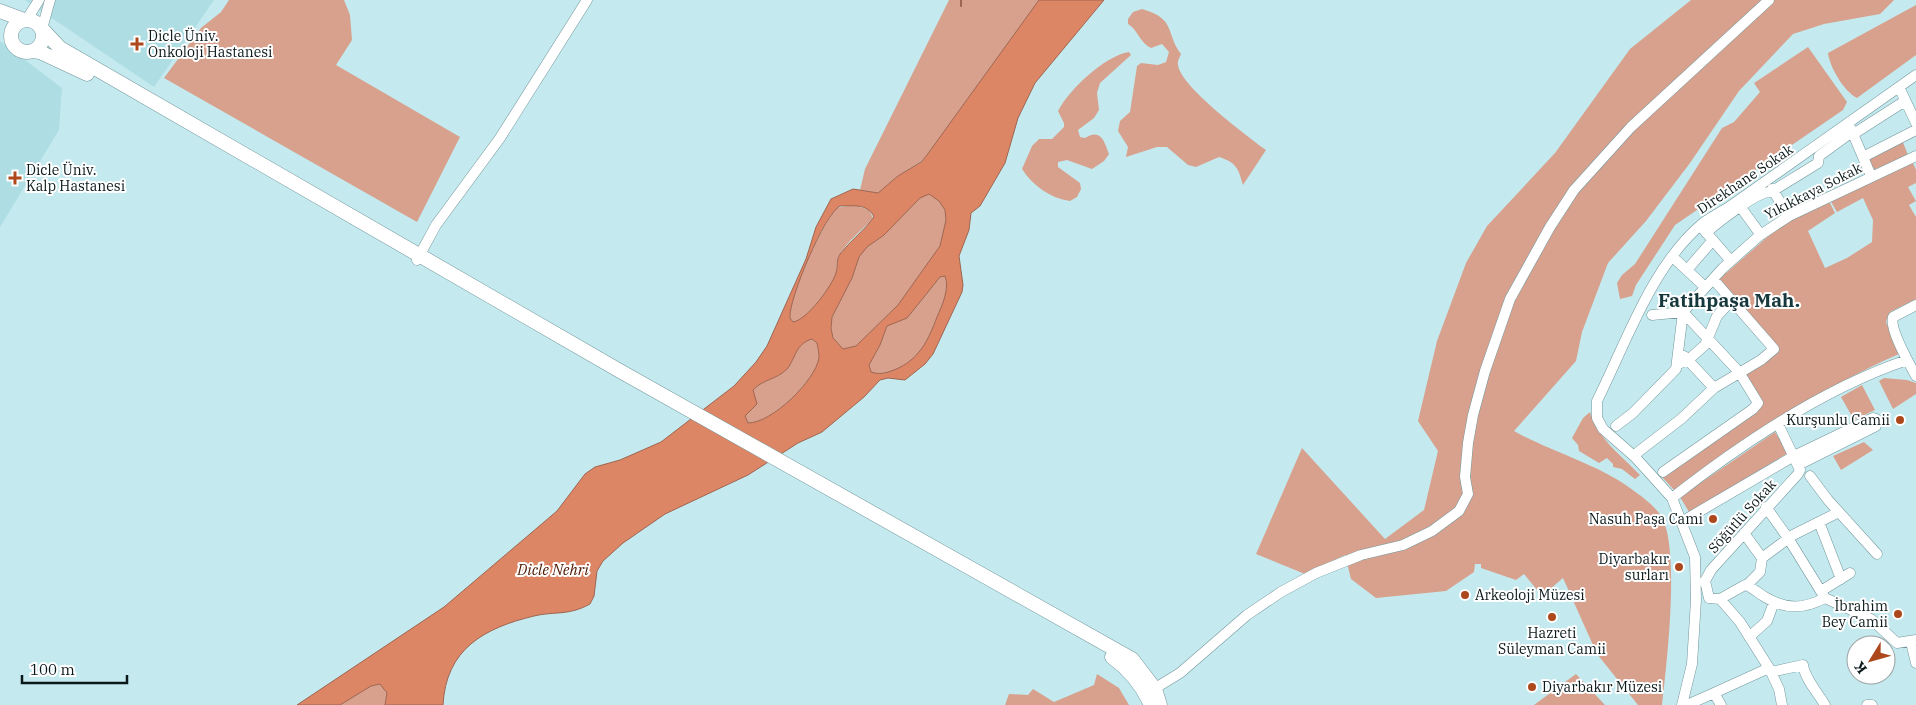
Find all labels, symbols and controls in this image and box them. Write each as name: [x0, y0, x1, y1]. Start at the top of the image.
place label: Dicle Üniv. Onkoloji Hastanesi: [148, 27, 273, 61]
marker: Dicle Üniv. Onkoloji Hastanesi: [130, 37, 144, 51]
street label: Direkhane Sokak: [1693, 140, 1797, 218]
street label: Yıkıkkaya Sokak: [1761, 158, 1866, 223]
place label: Dicle Üniv. Kalp Hastanesi: [26, 161, 125, 195]
marker: Dicle Üniv. Kalp Hastanesi: [8, 171, 22, 185]
district label: Fatihpaşa Mah.: [1658, 288, 1800, 312]
place label: Kurşunlu Camii: [1786, 411, 1890, 429]
marker: Kurşunlu Camii: [1894, 414, 1906, 426]
street label: Söğütlü Sokak: [1704, 475, 1781, 557]
place label: Nasuh Paşa Cami: [1589, 510, 1703, 528]
marker: Nasuh Paşa Cami: [1707, 513, 1719, 525]
place label: Diyarbakır surları: [1599, 550, 1670, 584]
water label: Dicle Nehri: [516, 560, 589, 579]
marker: Diyarbakır surları: [1673, 561, 1685, 573]
place label: Arkeoloji Müzesi: [1475, 586, 1585, 604]
marker: Arkeoloji Müzesi: [1459, 589, 1471, 601]
place label: İbrahim Bey Camii: [1822, 597, 1888, 631]
marker: İbrahim Bey Camii: [1892, 608, 1904, 620]
marker: Hazreti Süleyman Camii: [1546, 611, 1558, 623]
place label: Hazreti Süleyman Camii: [1498, 624, 1606, 658]
north arrow: [1846, 635, 1896, 685]
scale bar: [22, 652, 128, 684]
text: K: [1850, 658, 1871, 678]
text: 100 m: [30, 660, 75, 679]
place label: Diyarbakır Müzesi: [1542, 678, 1662, 696]
marker: Diyarbakır Müzesi: [1526, 681, 1538, 693]

